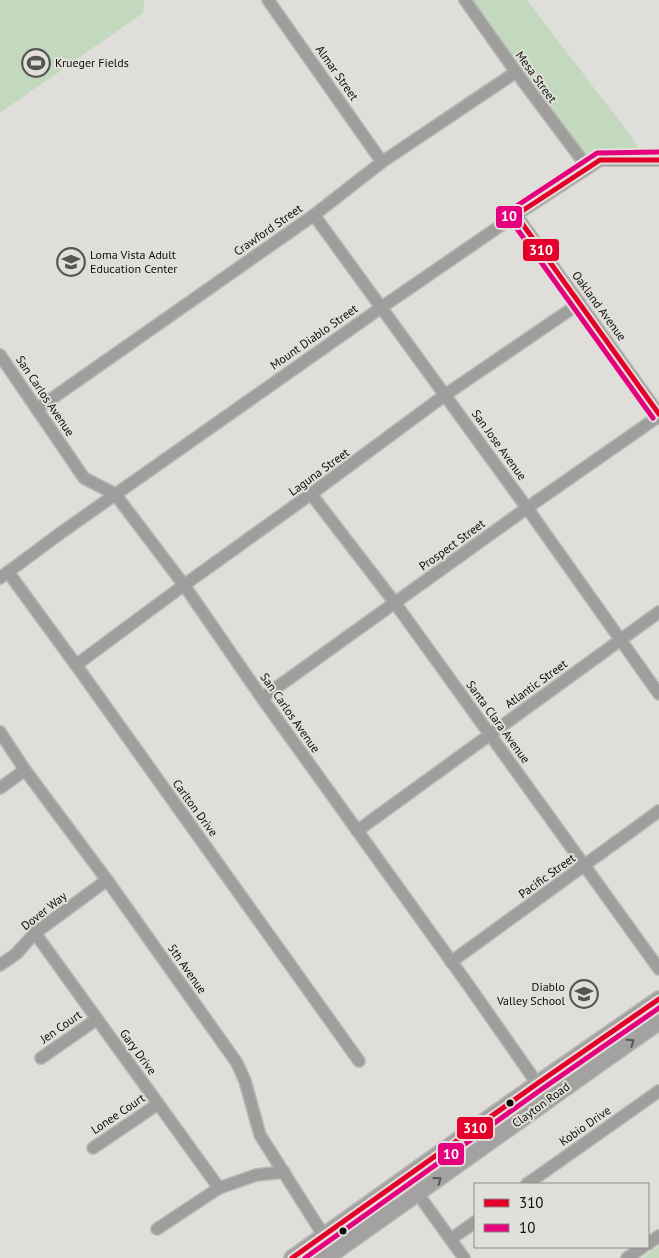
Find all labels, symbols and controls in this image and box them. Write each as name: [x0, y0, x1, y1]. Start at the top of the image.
street label: Almar Street: [313, 42, 362, 103]
sports icon: Krueger Fields: [21, 48, 51, 78]
street label: Mesa Street: [513, 48, 560, 106]
place label: Krueger Fields: [55, 55, 129, 70]
street label: Crawford Street: [231, 200, 305, 259]
line badge: 10: [495, 205, 523, 229]
text: 10: [501, 207, 517, 225]
line badge: 310: [522, 238, 560, 262]
text: 310: [529, 241, 553, 259]
school or university icon: Loma Vista Adult Education Center: [56, 247, 86, 277]
place label: Loma Vista Adult Education Center: [90, 247, 177, 276]
street label: Oakland Avenue: [569, 268, 630, 344]
street label: Mount Diablo Street: [267, 301, 360, 372]
street label: San Carlos Avenue: [13, 353, 78, 439]
street label: San Jose Avenue: [469, 407, 530, 483]
street label: Laguna Street: [285, 445, 352, 499]
street label: Prospect Street: [416, 516, 488, 573]
street label: Atlantic Street: [502, 656, 570, 711]
street label: San Carlos Avenue: [257, 670, 324, 756]
street label: Santa Clara Avenue: [463, 677, 533, 766]
street label: Carlton Drive: [170, 776, 221, 839]
street label: Pacific Street: [515, 850, 578, 901]
street label: Dover Way: [18, 888, 70, 933]
street label: 5th Avenue: [165, 941, 210, 997]
place label: Diablo Valley School: [496, 979, 565, 1008]
school or university icon: Diablo Valley School: [569, 979, 599, 1009]
street label: Jen Court: [36, 1007, 84, 1047]
street label: Gary Drive: [117, 1026, 160, 1077]
one-way arrow: [625, 1039, 635, 1048]
street label: Clayton Road: [509, 1079, 572, 1130]
street label: Lonee Court: [88, 1090, 147, 1137]
unlabelled marker: [505, 1098, 515, 1108]
street label: Kobio Drive: [556, 1102, 613, 1149]
line badge: 310: [456, 1116, 494, 1140]
text: 310: [463, 1119, 487, 1137]
line badge: 10: [437, 1142, 465, 1166]
text: 10: [443, 1145, 459, 1163]
one-way arrow: [432, 1177, 442, 1186]
legend: [474, 1183, 649, 1248]
text: 310: [519, 1193, 544, 1212]
text: 10: [519, 1218, 535, 1237]
unlabelled marker: [338, 1226, 348, 1236]

